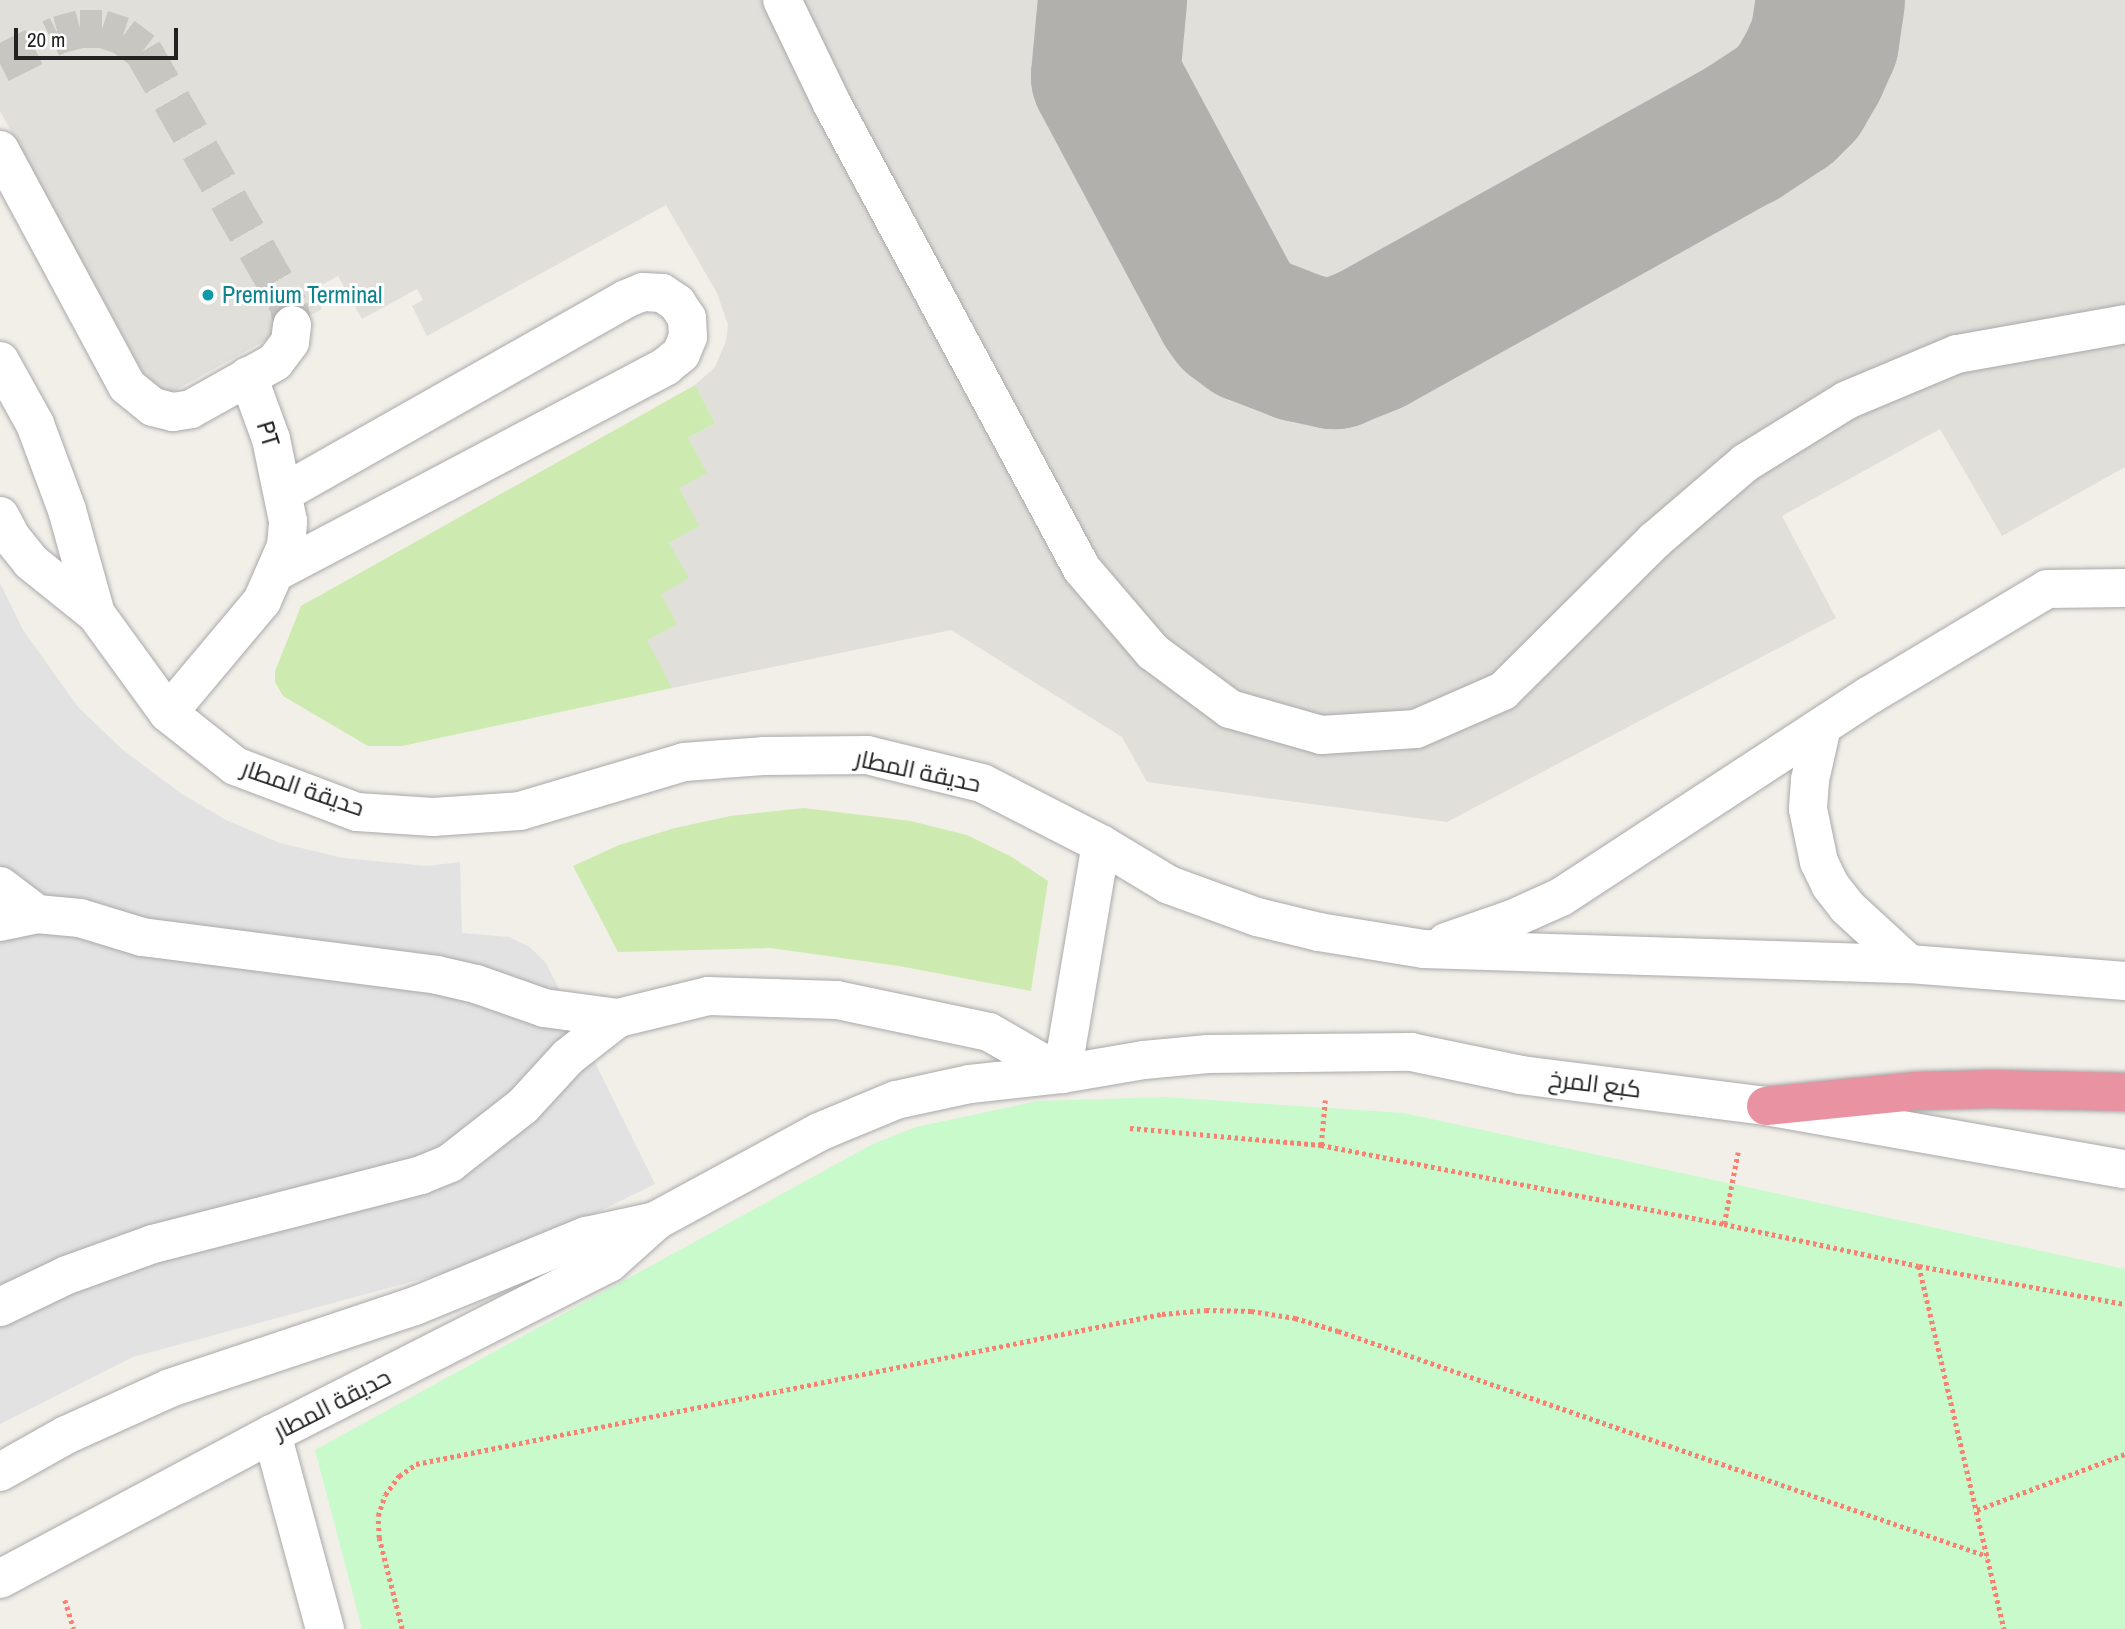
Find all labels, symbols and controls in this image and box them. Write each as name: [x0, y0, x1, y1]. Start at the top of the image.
scale bar: [18, 14, 182, 58]
text: 20 m: [27, 25, 65, 54]
place label: Premium Terminal: [222, 281, 383, 309]
marker: Premium Terminal: [200, 287, 216, 303]
street label: PT: [251, 418, 285, 450]
street label: حديقة المطار: [852, 744, 984, 798]
street label: حديقة المطار: [238, 754, 368, 822]
street label: كبع المرخ: [1547, 1064, 1643, 1104]
street label: حديقة المطار: [268, 1362, 396, 1446]

